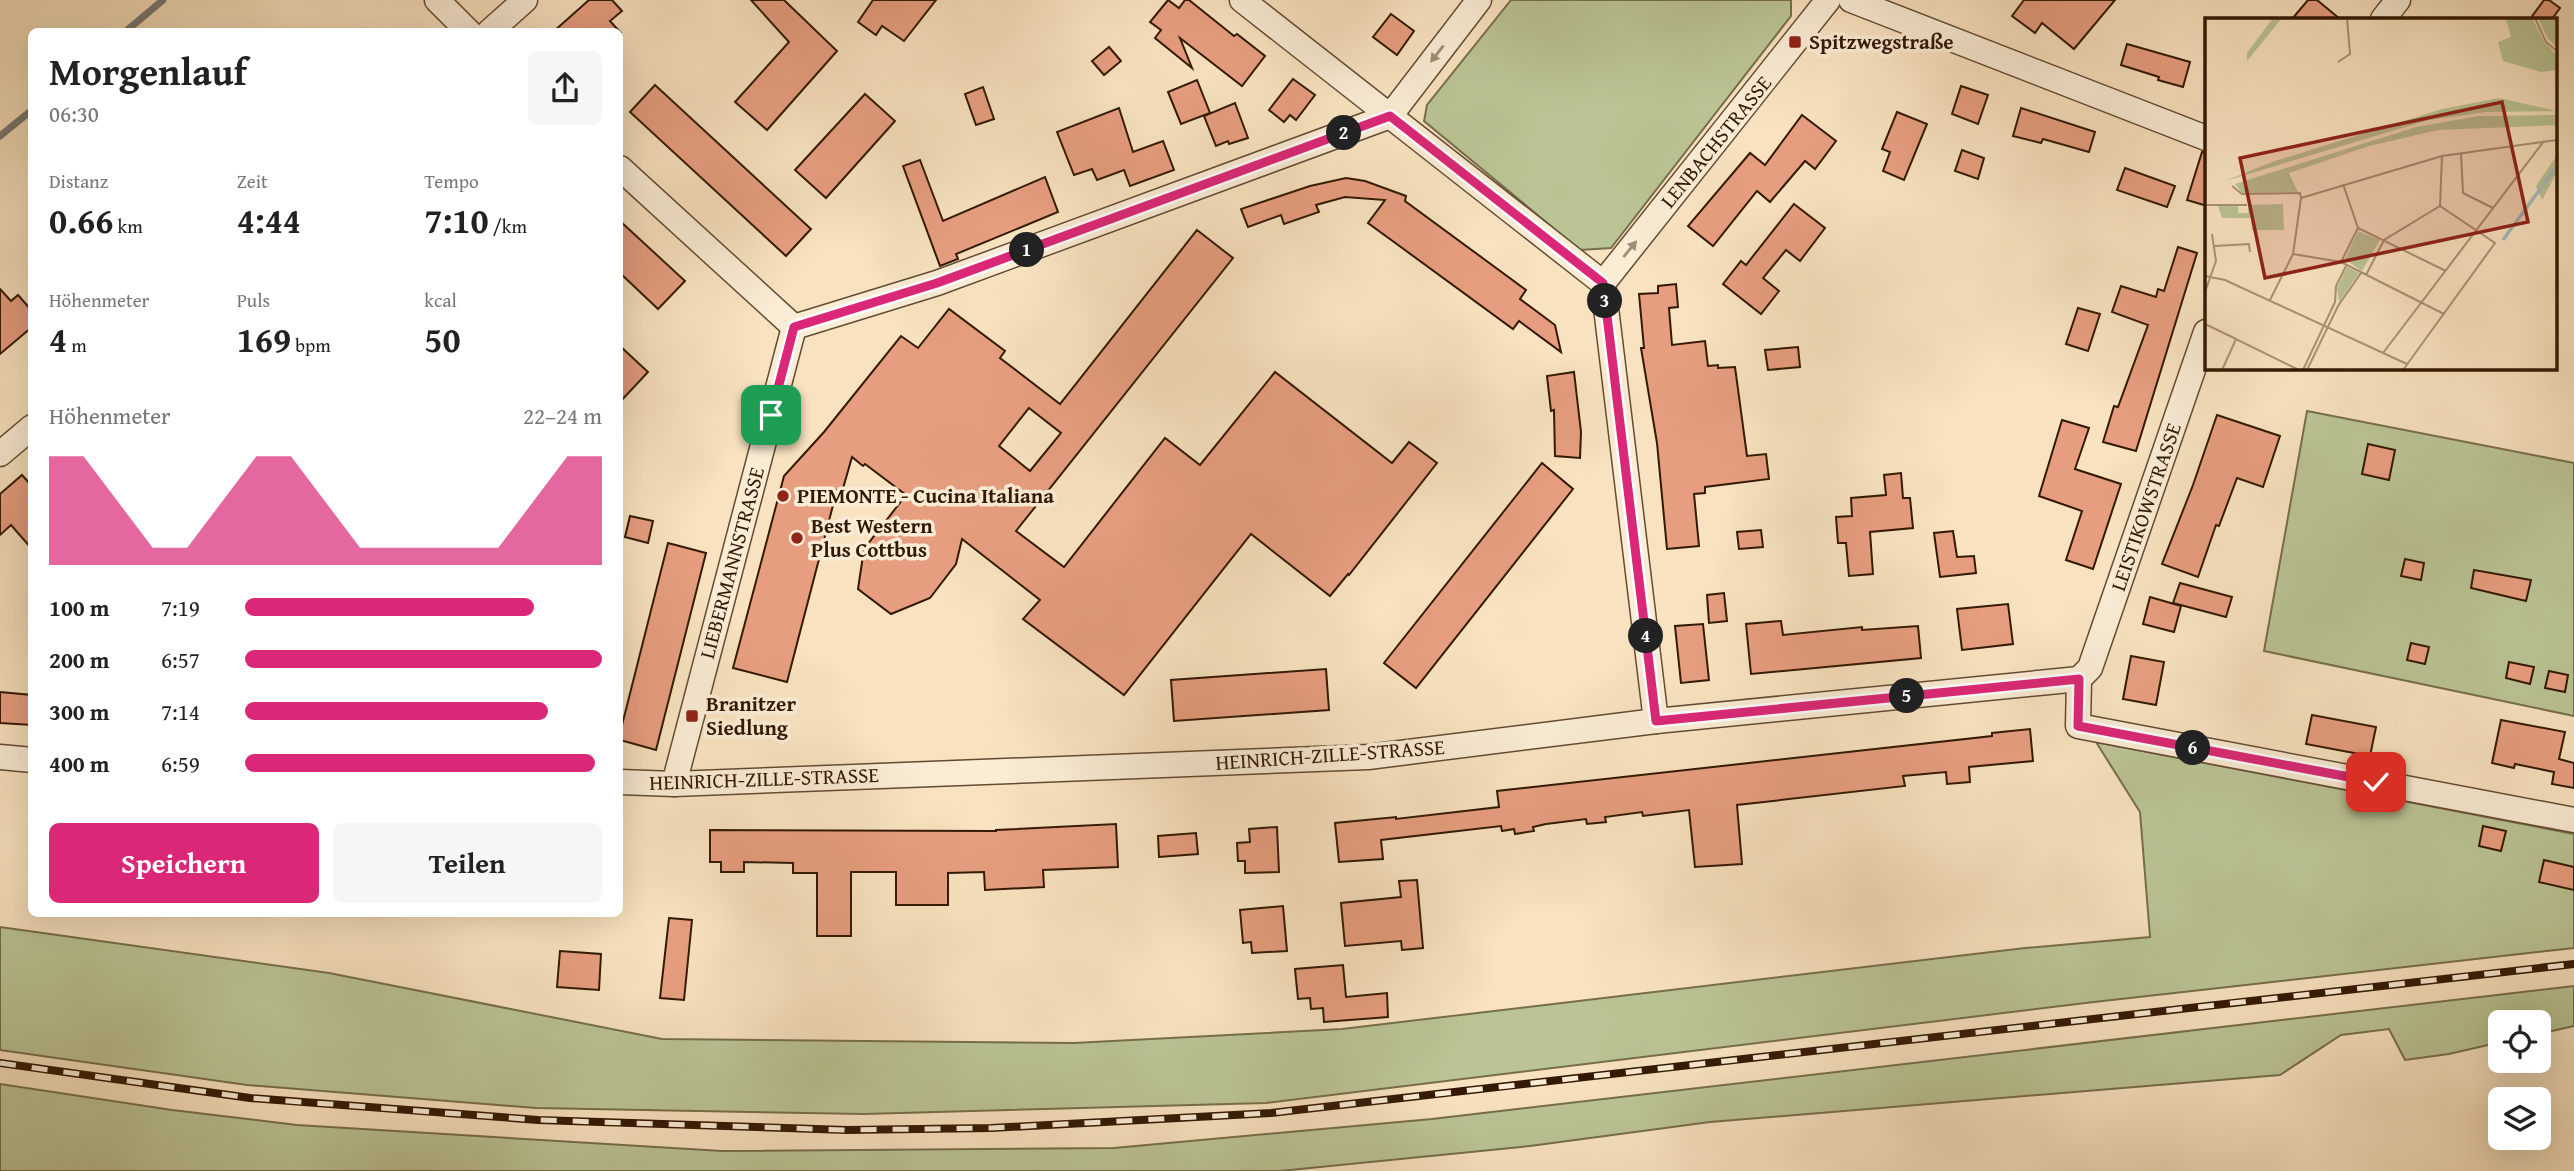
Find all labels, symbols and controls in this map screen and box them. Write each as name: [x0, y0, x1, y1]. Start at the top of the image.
inset map: [2205, 18, 2556, 369]
place label: Spitzwegstraße: [1809, 26, 1954, 57]
marker: Spitzwegstraße: [1787, 34, 1803, 50]
text: Morgenlauf: [49, 43, 247, 99]
one-way arrow: [1431, 45, 1445, 63]
button: share: [528, 51, 602, 125]
street label: LENBACHSTRASSE: [1653, 69, 1779, 214]
text: 06:30: [49, 97, 99, 130]
pin: 2: [1326, 116, 1362, 150]
text: 2: [1339, 118, 1348, 146]
text: Distanz: [49, 167, 108, 195]
text: Zeit: [237, 167, 268, 195]
text: Tempo: [424, 167, 479, 195]
text: 0.66: [49, 195, 113, 246]
text: 4:44: [237, 195, 301, 246]
text: 7:10: [424, 195, 489, 246]
text: km: [113, 212, 143, 240]
text: /km: [489, 212, 527, 240]
pin: 1: [1010, 232, 1044, 268]
text: 1: [1022, 235, 1031, 263]
one-way arrow: [1623, 240, 1638, 258]
pin: 3: [1588, 284, 1622, 318]
text: Höhenmeter: [49, 286, 149, 314]
text: Puls: [237, 286, 270, 314]
text: kcal: [424, 286, 457, 314]
text: 3: [1600, 286, 1609, 314]
text: 4: [49, 314, 67, 365]
text: 169: [237, 314, 291, 365]
text: 50: [424, 314, 461, 365]
text: m: [67, 331, 87, 359]
text: bpm: [291, 331, 331, 359]
pin: [741, 385, 801, 445]
icon: arrive: [752, 396, 790, 434]
text: Höhenmeter: [49, 399, 171, 432]
text: 22–24 m: [523, 399, 602, 432]
street label: LEISTIKOWSTRASSE: [2102, 418, 2189, 595]
street label: LIEBERMANNSTRASSE: [691, 463, 772, 662]
place label: PIEMONTE - Cucina Italiana: [797, 480, 1054, 511]
marker: PIEMONTE - Cucina Italiana: [775, 488, 791, 504]
place label: Best Western Plus Cottbus: [811, 510, 933, 565]
marker: Best Western Plus Cottbus: [789, 530, 805, 546]
text: 100 m: [49, 591, 110, 624]
text: 7:19: [161, 591, 200, 624]
pin: 4: [1628, 618, 1664, 654]
text: 4: [1641, 621, 1650, 649]
text: 200 m: [49, 643, 110, 676]
text: 6:57: [161, 643, 200, 676]
pin: 5: [1890, 678, 1924, 714]
text: 5: [1902, 681, 1911, 709]
place label: Branitzer Siedlung: [706, 688, 796, 743]
text: 300 m: [49, 695, 110, 728]
text: 7:14: [161, 695, 200, 728]
marker: Branitzer Siedlung: [684, 708, 700, 724]
pin: 6: [2176, 730, 2210, 766]
street label: HEINRICH-ZILLE-STRASSE: [1214, 731, 1446, 778]
text: 6: [2188, 733, 2197, 761]
text: 400 m: [49, 747, 110, 780]
text: 6:59: [161, 747, 200, 780]
pin: [2346, 752, 2406, 812]
street label: HEINRICH-ZILLE-STRASSE: [649, 759, 880, 798]
icon: check: [2357, 763, 2395, 801]
button: Speichern: [49, 823, 319, 903]
button: Teilen: [333, 823, 602, 903]
map controls: [2488, 1010, 2551, 1150]
button: locate: [2488, 1010, 2551, 1073]
button: layers: [2488, 1087, 2551, 1150]

